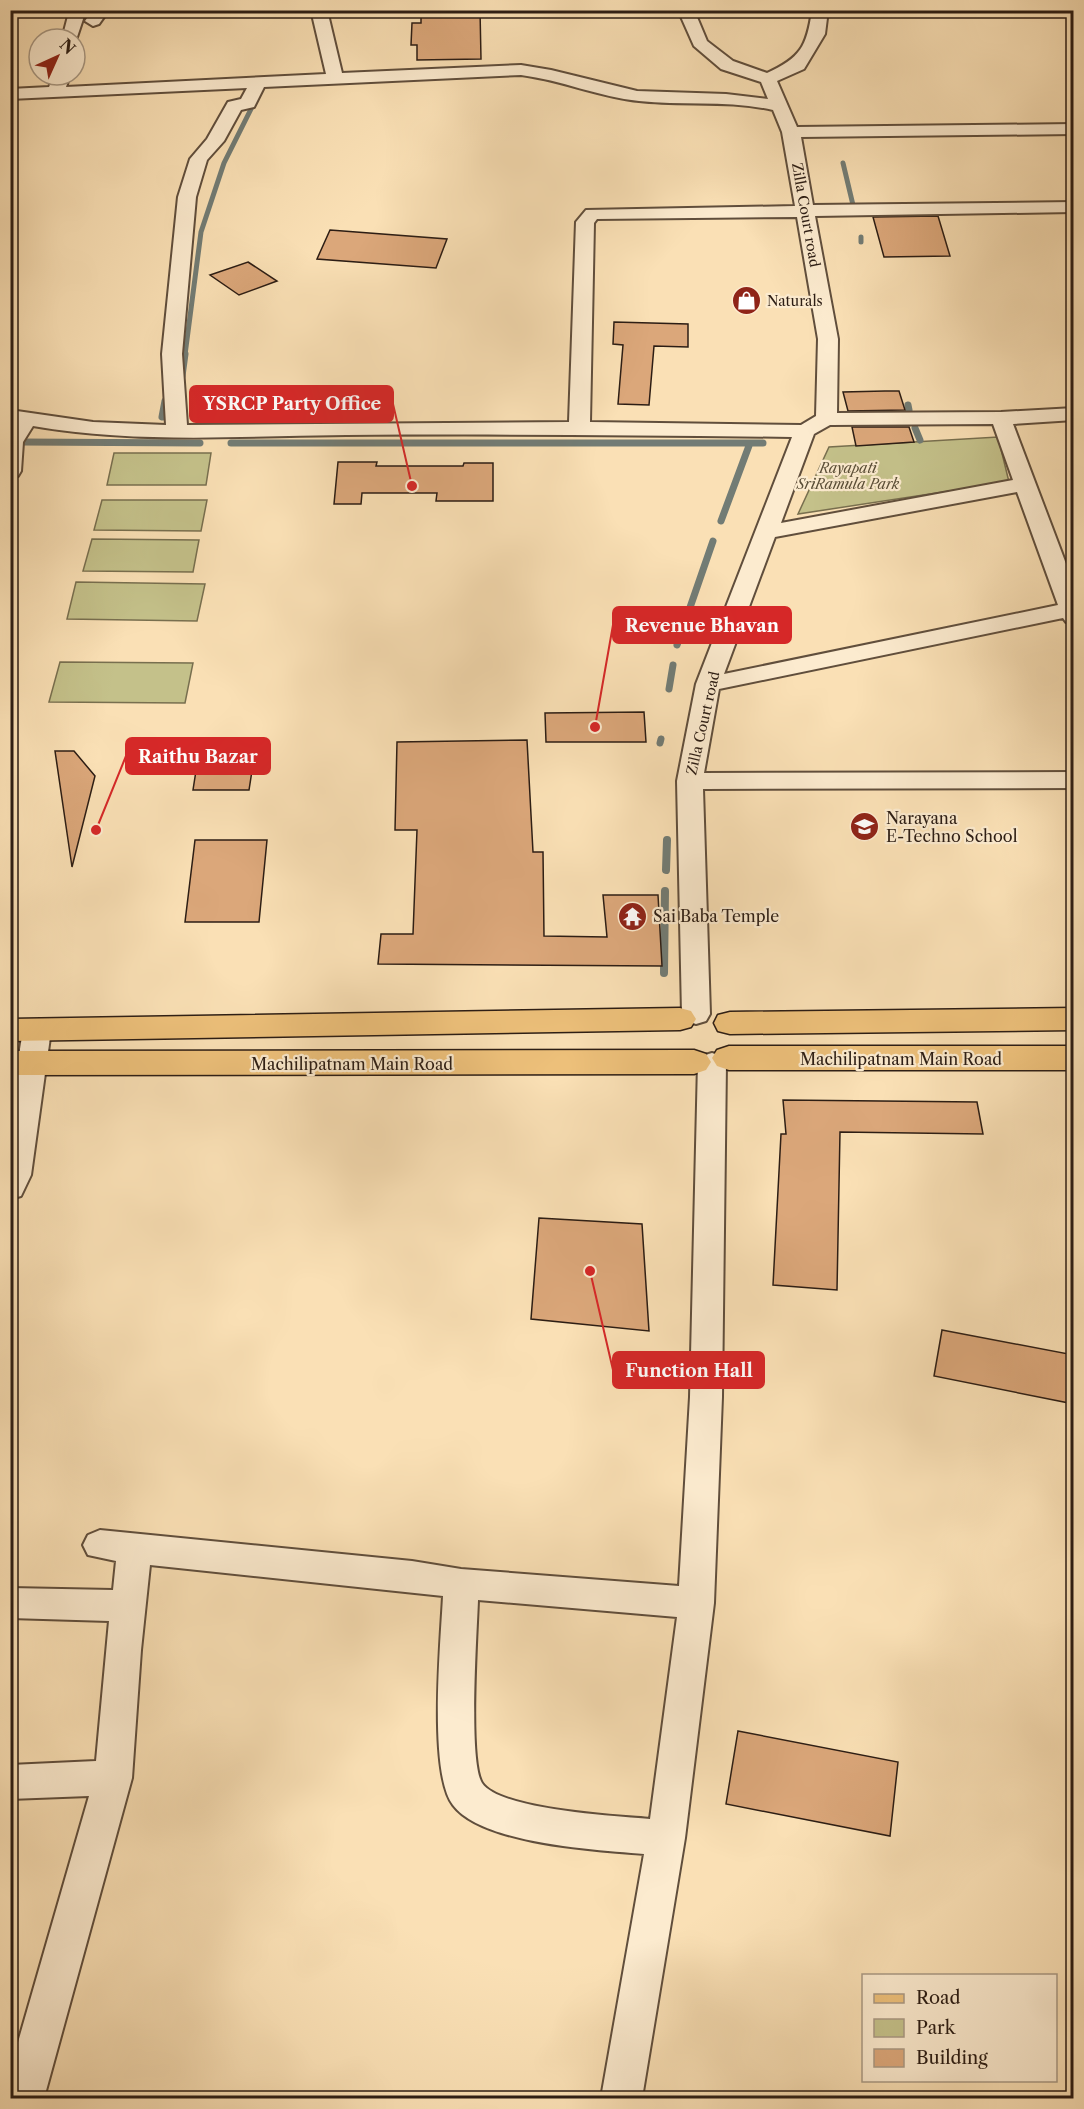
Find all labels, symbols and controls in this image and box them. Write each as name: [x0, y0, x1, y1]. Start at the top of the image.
north arrow: [27, 27, 87, 87]
text: N: [56, 34, 80, 58]
street label: Zilla Court road: [788, 161, 824, 269]
shop icon: Naturals: [730, 285, 762, 317]
place label: Naturals: [767, 292, 823, 310]
callout: YSRCP Party Office: [190, 386, 393, 422]
text: YSRCP Party Office: [202, 393, 382, 415]
park label: Rayapati SriRamula Park: [796, 459, 900, 493]
callout: Revenue Bhavan: [613, 607, 791, 643]
text: Revenue Bhavan: [625, 615, 780, 637]
street label: Zilla Court road: [682, 669, 724, 777]
callout: Raithu Bazar: [126, 738, 270, 774]
text: Raithu Bazar: [138, 746, 258, 768]
place label: Narayana E-Techno School: [886, 808, 1018, 846]
school or university icon: Narayana E-Techno School: [849, 811, 881, 843]
temple icon: Sai Baba Temple: [616, 900, 648, 932]
place label: Sai Baba Temple: [653, 906, 779, 926]
street label: Machilipatnam Main Road: [800, 1049, 1002, 1069]
street label: Machilipatnam Main Road: [251, 1054, 453, 1074]
callout: Function Hall: [613, 1352, 764, 1388]
text: Function Hall: [625, 1360, 753, 1382]
legend: [862, 1974, 1057, 2082]
text: Road: [916, 1987, 961, 2009]
text: Park: [916, 2017, 957, 2039]
text: Building: [916, 2047, 988, 2069]

